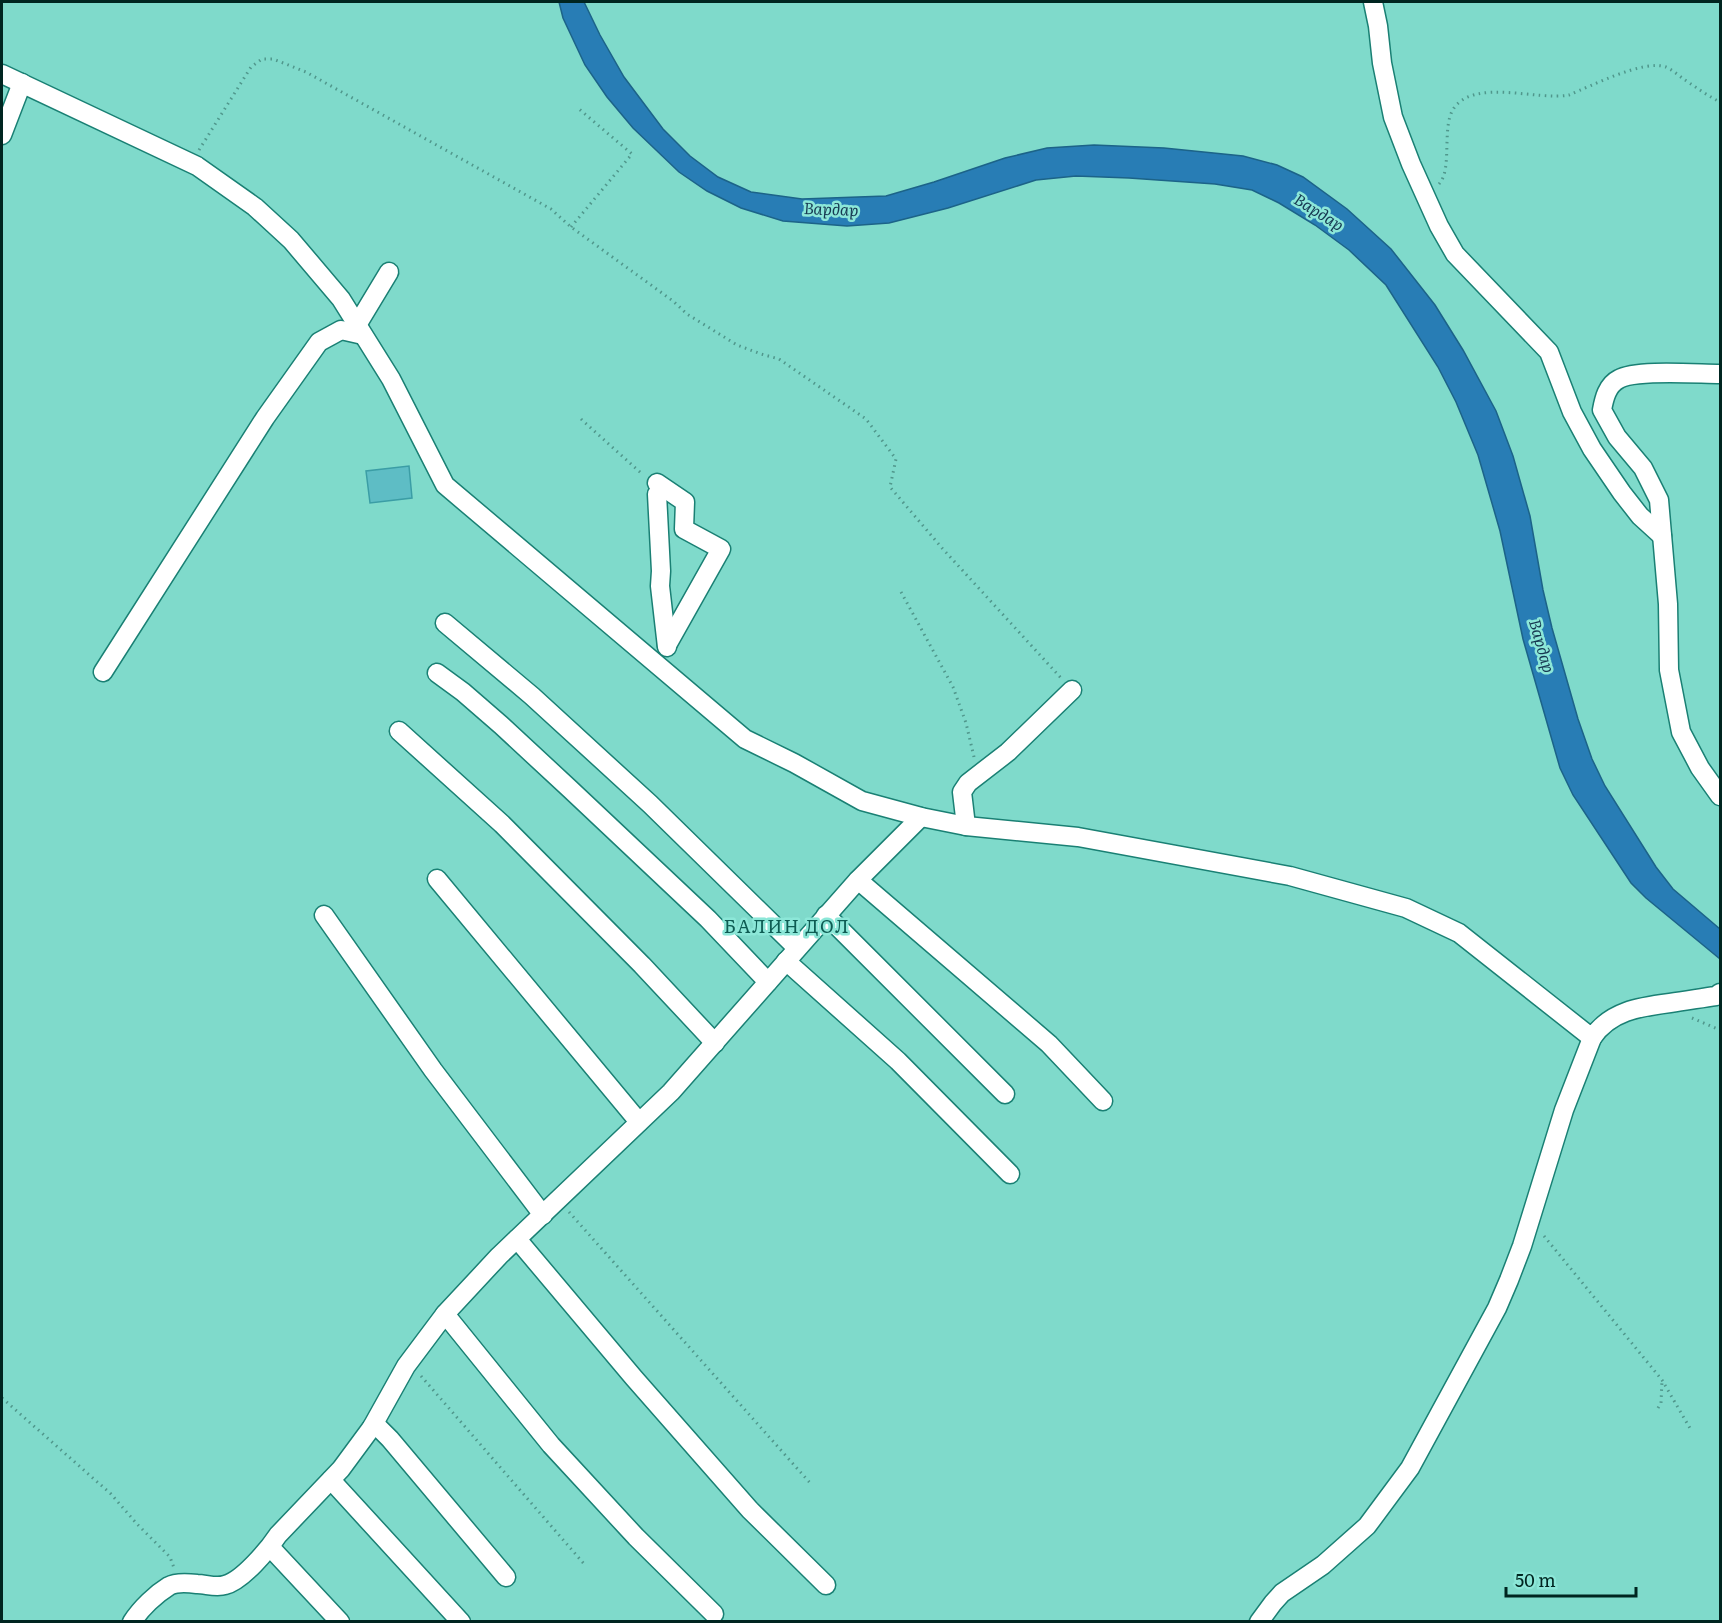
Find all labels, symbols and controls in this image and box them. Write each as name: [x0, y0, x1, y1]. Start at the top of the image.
water label: Вардар: [1290, 186, 1349, 236]
water label: Вардар: [803, 195, 859, 221]
water label: Вардар: [1524, 616, 1562, 675]
district label: БАЛИН ДОЛ: [724, 912, 850, 939]
scale bar: [1506, 1560, 1636, 1598]
text: 50 m: [1515, 1566, 1556, 1593]

